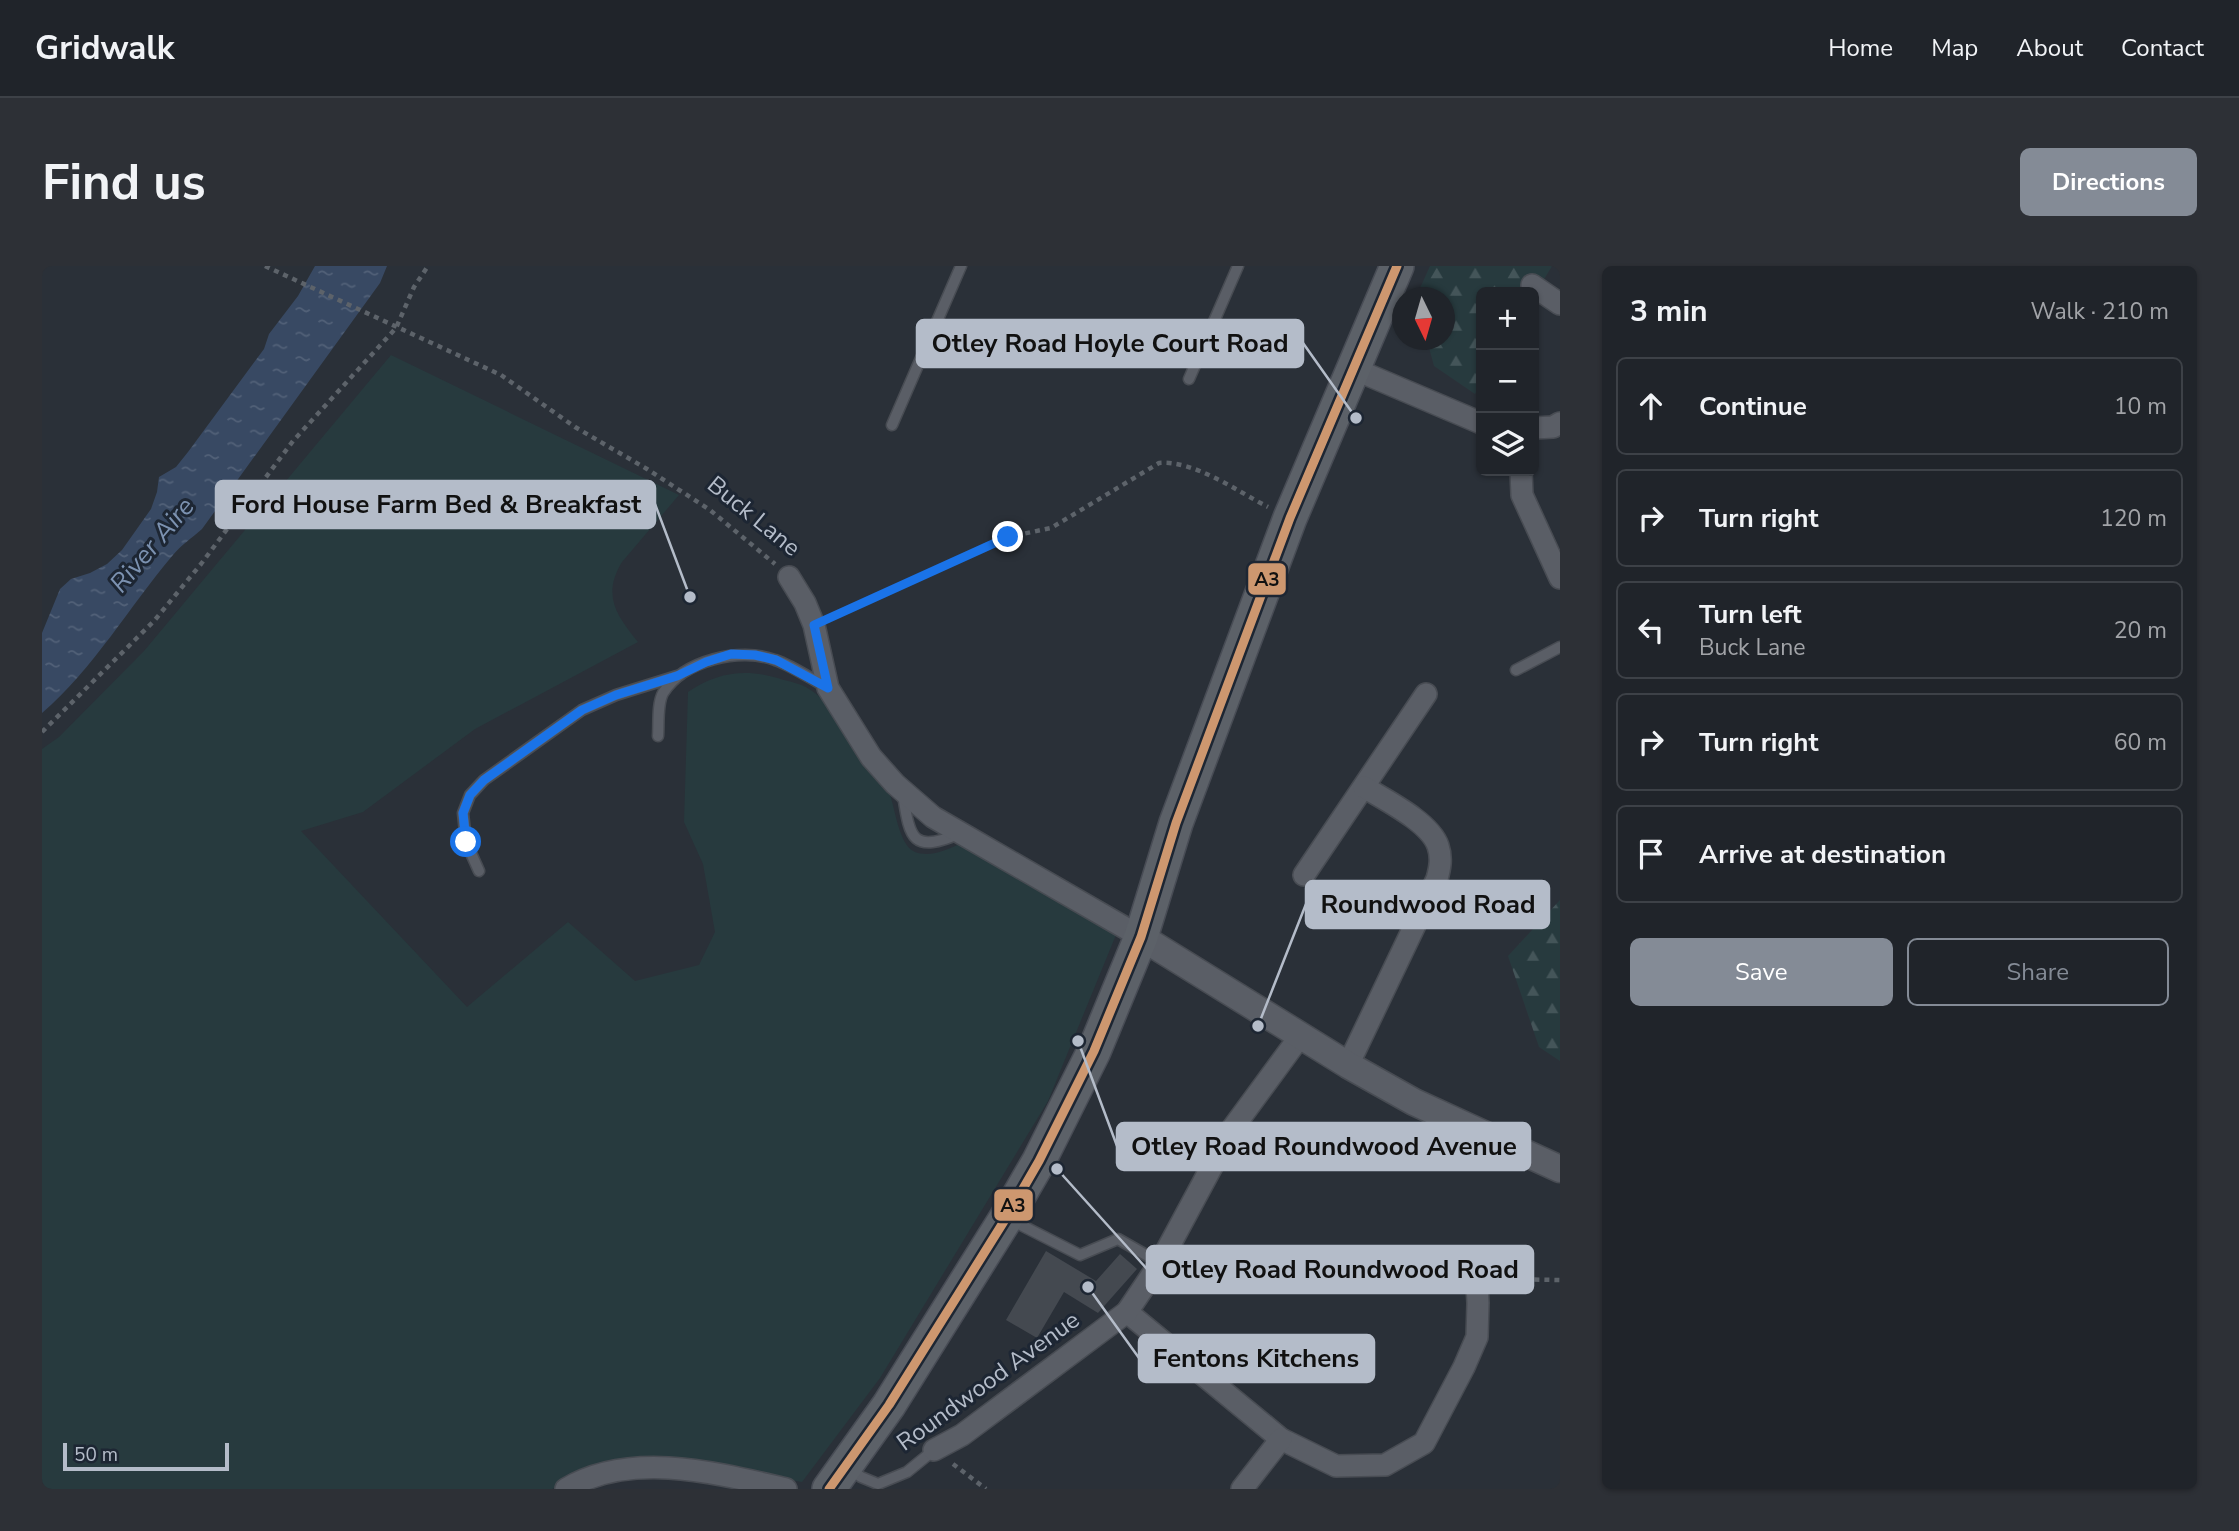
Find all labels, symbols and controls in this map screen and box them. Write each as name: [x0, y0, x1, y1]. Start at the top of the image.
text: Gridwalk: [35, 26, 175, 71]
text: Home: [1828, 32, 1893, 64]
text: Map: [1931, 32, 1978, 64]
text: About: [2016, 32, 2083, 64]
text: Contact: [2121, 32, 2204, 64]
button: Directions: [2020, 148, 2197, 216]
text: Find us: [42, 149, 206, 216]
north arrow: [1392, 287, 1455, 350]
map controls: [1476, 287, 1539, 476]
button: +: [1476, 287, 1539, 350]
text: 3 min: [1630, 291, 1708, 332]
text: Walk · 210 m: [2030, 296, 2169, 327]
callout: Otley Road Hoyle Court Road: [917, 320, 1303, 367]
text: Otley Road Hoyle Court Road: [931, 326, 1289, 361]
button: −: [1476, 350, 1539, 413]
icon: ahead: [1632, 387, 1670, 425]
text: Continue: [1699, 389, 1807, 424]
text: 10 m: [2114, 391, 2167, 422]
button: layers: [1476, 413, 1539, 476]
street label: Buck Lane: [701, 469, 807, 563]
callout: Ford House Farm Bed & Breakfast: [216, 481, 655, 528]
text: Ford House Farm Bed & Breakfast: [231, 487, 642, 522]
water label: River Aire: [102, 490, 202, 600]
icon: right: [1632, 499, 1670, 537]
text: Turn right: [1699, 501, 1818, 536]
text: 120 m: [2100, 503, 2167, 534]
route end: [992, 521, 1023, 552]
line badge: A3: [1247, 562, 1287, 596]
text: A3: [1254, 567, 1280, 593]
text: Turn left: [1699, 597, 1802, 632]
icon: left: [1632, 611, 1670, 649]
text: 20 m: [2114, 615, 2167, 646]
text: Buck Lane: [1699, 632, 1806, 663]
icon: right: [1632, 723, 1670, 761]
text: Turn right: [1699, 725, 1818, 760]
text: 60 m: [2114, 727, 2167, 758]
route start: [450, 826, 481, 857]
icon: arrive: [1632, 835, 1670, 873]
text: Arrive at destination: [1699, 837, 1946, 872]
callout: Roundwood Road: [1306, 881, 1549, 928]
text: Roundwood Road: [1320, 887, 1536, 922]
button: Save: [1630, 938, 1893, 1006]
button: Share: [1907, 938, 2169, 1006]
callout: Otley Road Roundwood Avenue: [1117, 1123, 1530, 1170]
text: Otley Road Roundwood Avenue: [1131, 1129, 1517, 1164]
line badge: A3: [993, 1188, 1034, 1222]
text: A3: [1000, 1193, 1026, 1219]
callout: Otley Road Roundwood Road: [1147, 1246, 1533, 1293]
text: Otley Road Roundwood Road: [1161, 1252, 1519, 1287]
street label: Roundwood Avenue: [890, 1304, 1086, 1458]
callout: Fentons Kitchens: [1139, 1335, 1374, 1382]
text: Fentons Kitchens: [1153, 1341, 1359, 1376]
scale bar: [63, 1440, 229, 1472]
text: 50 m: [74, 1442, 118, 1468]

